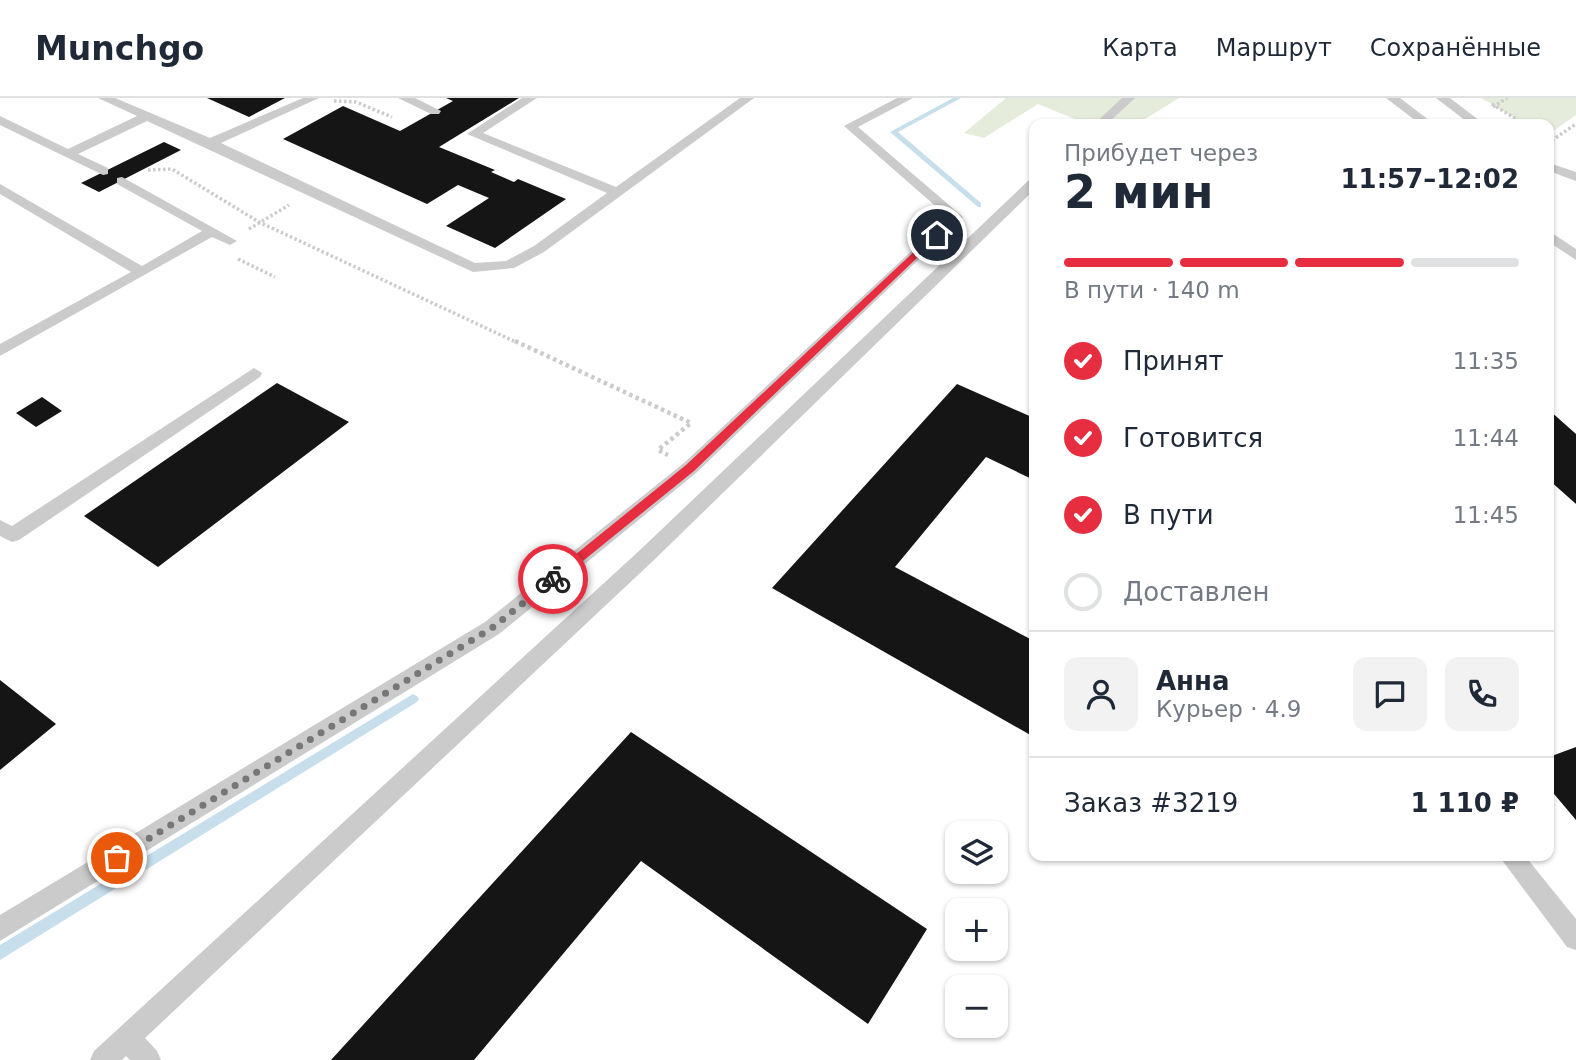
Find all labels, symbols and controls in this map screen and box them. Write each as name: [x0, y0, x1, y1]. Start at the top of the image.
text: Munchgo: [35, 29, 204, 68]
text: Карта: [1102, 34, 1178, 62]
text: Маршрут: [1216, 34, 1332, 62]
text: Сохранённые: [1370, 34, 1541, 62]
text: Прибудет через: [1064, 140, 1258, 166]
text: 11:57–12:02: [1340, 164, 1519, 194]
text: 2 мин: [1064, 165, 1214, 219]
pin: [907, 205, 967, 265]
icon: home: [918, 216, 956, 254]
text: В пути · 140 m: [1064, 277, 1240, 303]
icon: check: [1064, 342, 1102, 380]
text: Принят: [1123, 346, 1224, 376]
text: 11:35: [1453, 348, 1519, 374]
icon: check: [1064, 419, 1102, 457]
text: Готовится: [1123, 423, 1263, 453]
text: 11:44: [1453, 425, 1519, 451]
icon: check: [1064, 496, 1102, 534]
text: В пути: [1123, 500, 1214, 530]
text: 11:45: [1453, 502, 1519, 528]
courier: [518, 544, 588, 614]
icon: bike: [534, 560, 572, 598]
text: Доставлен: [1123, 577, 1270, 607]
button: person: [1064, 657, 1138, 731]
button: chat: [1353, 657, 1427, 731]
button: phone: [1445, 657, 1519, 731]
text: Анна: [1156, 666, 1230, 696]
text: Курьер · 4.9: [1156, 696, 1301, 722]
text: Заказ #3219: [1064, 788, 1238, 818]
text: 1 110 ₽: [1410, 788, 1519, 818]
map controls: [945, 821, 1008, 1038]
button: layers: [945, 821, 1008, 884]
pin: [87, 828, 147, 888]
icon: bag: [98, 839, 136, 877]
button: +: [945, 898, 1008, 961]
button: −: [945, 975, 1008, 1038]

